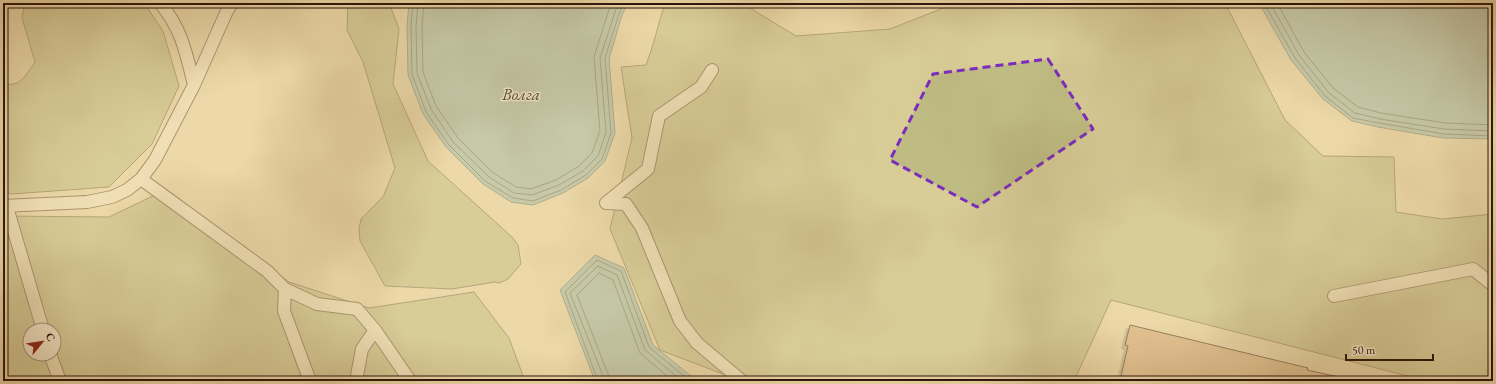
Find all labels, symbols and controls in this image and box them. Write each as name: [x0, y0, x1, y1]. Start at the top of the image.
water label: Волга: [501, 83, 540, 105]
north arrow: [22, 322, 62, 362]
text: С: [43, 330, 59, 344]
scale bar: [1346, 336, 1433, 362]
text: 50 m: [1352, 342, 1376, 358]

